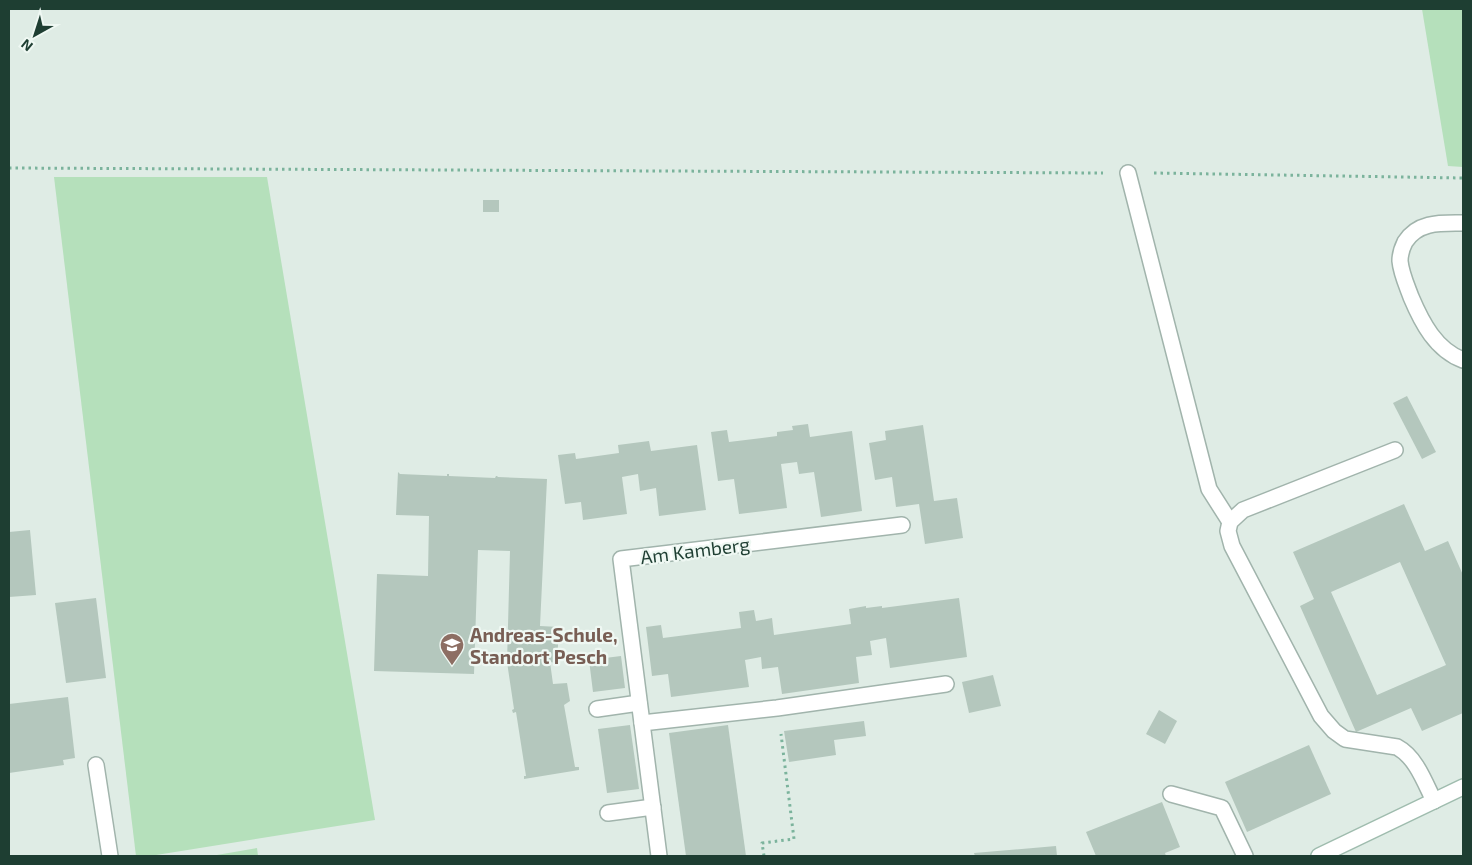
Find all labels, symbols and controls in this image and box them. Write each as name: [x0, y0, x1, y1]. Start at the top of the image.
north arrow: [10, 10, 60, 60]
text: N: [17, 36, 36, 55]
street label: Am Kamberg: [639, 532, 751, 568]
place label: Andreas-Schule, Standort Pesch: [470, 623, 618, 668]
school or university icon: Andreas-Schule, Standort Pesch: [439, 632, 465, 666]

